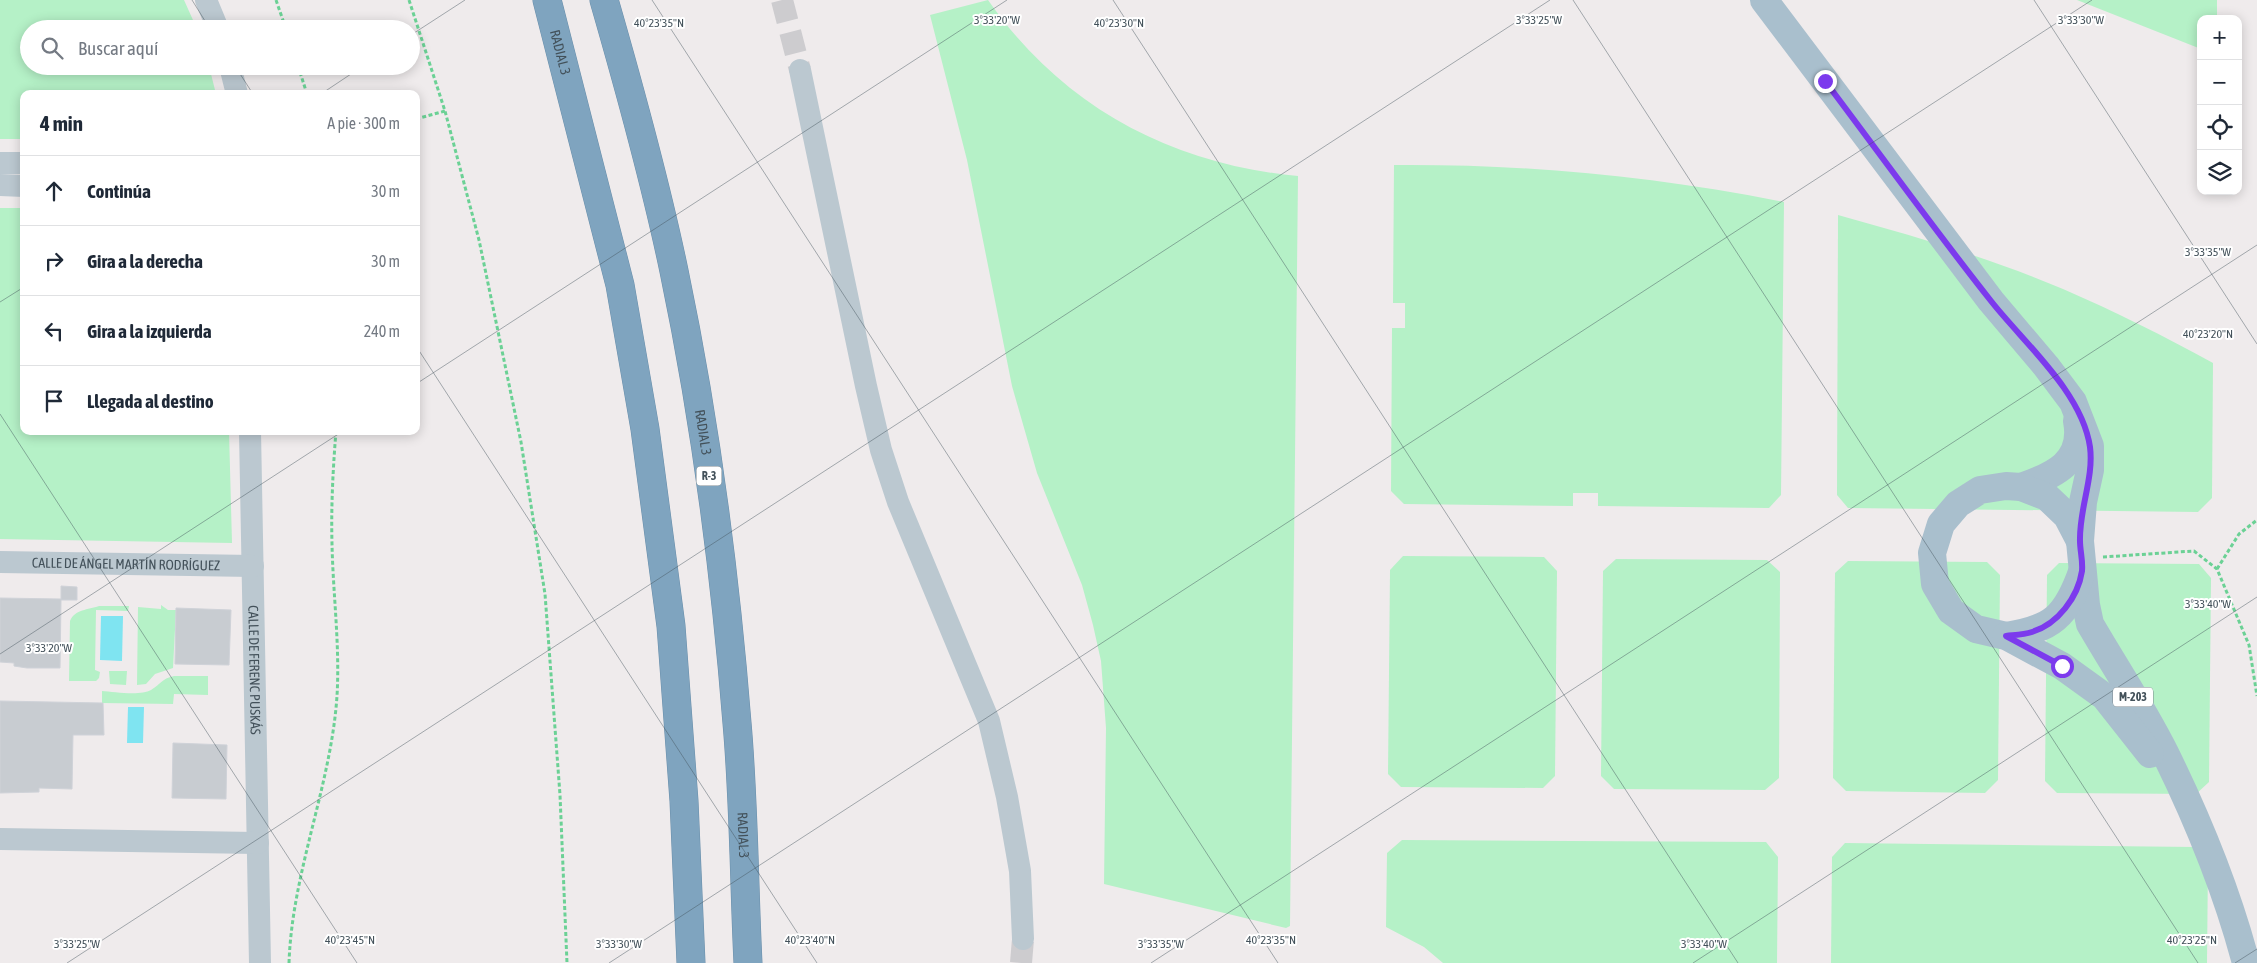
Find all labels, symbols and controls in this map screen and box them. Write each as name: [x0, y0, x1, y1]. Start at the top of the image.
text: 3°33'20"W: [974, 13, 1020, 27]
text: 3°33'25"W: [1516, 13, 1562, 27]
text: 3°33'30"W: [2058, 13, 2104, 27]
map controls: [2197, 15, 2242, 195]
button: +: [2197, 15, 2242, 60]
text: 40°23'35"N: [634, 16, 684, 30]
text: 40°23'30"N: [1094, 16, 1144, 30]
search box: [20, 20, 420, 75]
street label: RADIAL 3: [547, 28, 574, 77]
icon: search: [38, 34, 66, 62]
text: Buscar aquí: [78, 37, 158, 59]
button: −: [2197, 60, 2242, 105]
route end: [1814, 70, 1837, 93]
button: locate: [2197, 105, 2242, 150]
text: 4 min: [40, 111, 83, 135]
text: A pie · 300 m: [327, 114, 400, 132]
button: layers: [2197, 150, 2242, 195]
icon: ahead: [40, 177, 68, 205]
text: Continúa: [87, 180, 151, 202]
text: 30 m: [371, 182, 400, 200]
text: 3°33'35"W: [2185, 245, 2231, 259]
icon: right: [40, 247, 68, 275]
text: Gira a la derecha: [87, 250, 203, 272]
text: 30 m: [371, 252, 400, 270]
icon: left: [40, 317, 68, 345]
text: Gira a la izquierda: [87, 320, 212, 342]
text: 240 m: [364, 322, 400, 340]
text: 40°23'20"N: [2183, 327, 2233, 341]
icon: arrive: [40, 387, 68, 415]
text: Llegada al destino: [87, 390, 214, 412]
street label: RADIAL 3: [692, 408, 715, 456]
road number: R-3: [696, 466, 722, 486]
street label: CALLE DE ÁNGEL MARTÍN RODRÍGUEZ: [32, 555, 220, 573]
text: 3°33'40"W: [2185, 597, 2231, 611]
street label: CALLE DE FERENC PUSKÁS: [245, 605, 264, 735]
text: 3°33'20"W: [26, 641, 72, 655]
route start: [2051, 655, 2074, 678]
road number: M-203: [2113, 688, 2153, 706]
street label: RADIAL 3: [734, 812, 752, 858]
text: 40°23'45"N: [325, 933, 375, 947]
text: 40°23'40"N: [785, 933, 835, 947]
text: 40°23'35"N: [1246, 933, 1296, 947]
text: 40°23'25"N: [2167, 933, 2217, 947]
text: 3°33'25"W: [54, 937, 100, 951]
text: 3°33'30"W: [596, 937, 642, 951]
text: 3°33'35"W: [1138, 937, 1184, 951]
text: 3°33'40"W: [1681, 937, 1727, 951]

